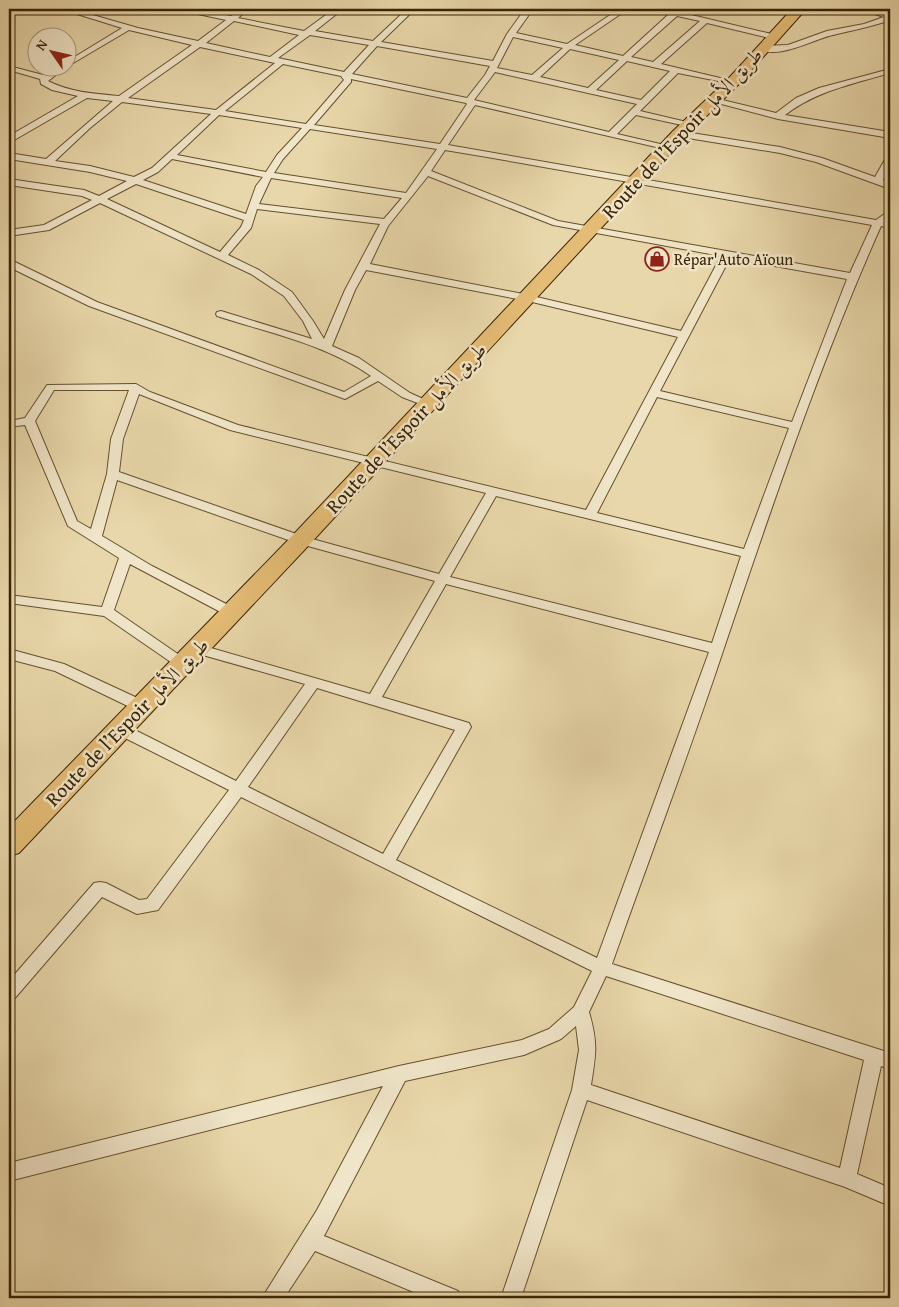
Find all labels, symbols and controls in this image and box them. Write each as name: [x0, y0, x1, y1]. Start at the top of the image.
north arrow: [28, 28, 78, 78]
text: N: [30, 35, 52, 54]
street label: Route de l’Espoir طريق الأمل: [595, 41, 769, 225]
shop icon: Répar'Auto Aïoun: [644, 246, 670, 272]
place label: Répar'Auto Aïoun: [674, 247, 793, 271]
street label: Route de l’Espoir طريق الأمل: [319, 336, 493, 520]
street label: Route de l’Espoir طريق الأمل: [38, 631, 216, 813]

